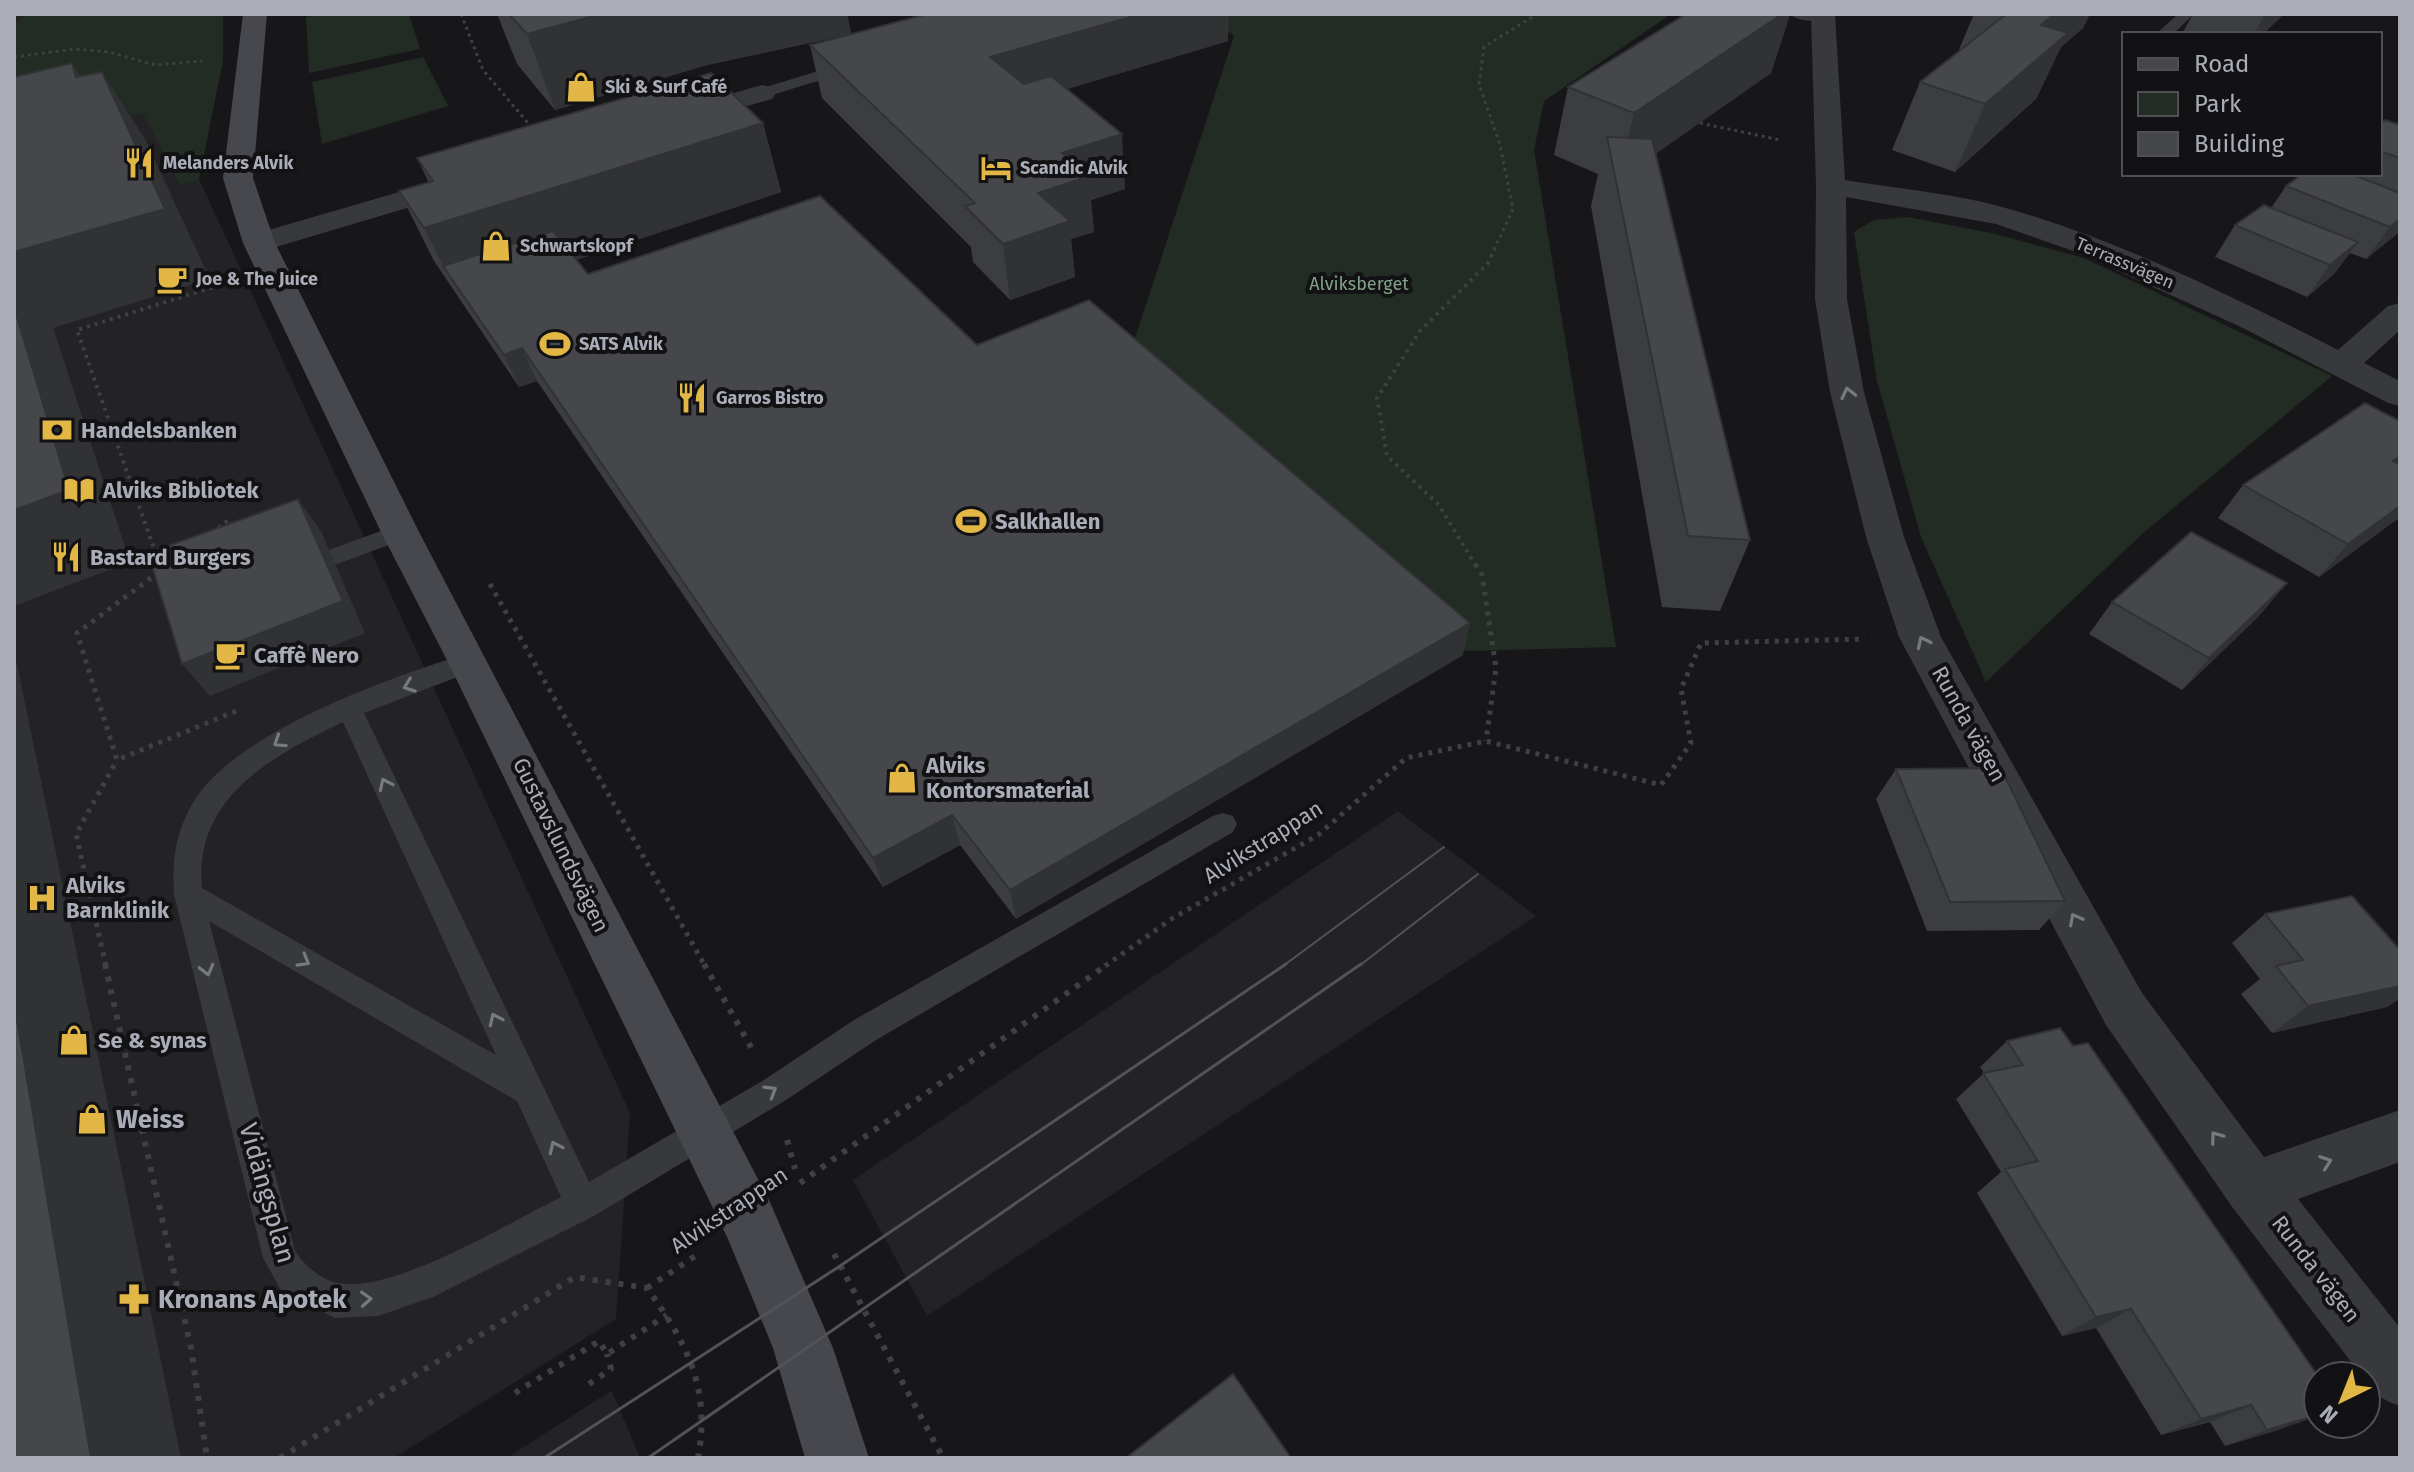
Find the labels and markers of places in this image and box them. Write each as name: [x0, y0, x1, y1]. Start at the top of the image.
shop icon: Ski & Surf Café: [564, 70, 598, 104]
place label: Ski & Surf Café: [605, 76, 727, 98]
restaurant icon: Melanders Alvik: [122, 146, 156, 180]
hotel icon: Scandic Alvik: [979, 151, 1013, 185]
place label: Melanders Alvik: [163, 152, 294, 174]
place label: Scandic Alvik: [1020, 157, 1129, 179]
shop icon: Schwartskopf: [479, 229, 513, 263]
place label: Schwartskopf: [520, 235, 634, 257]
cafe icon: Joe & The Juice: [155, 262, 189, 296]
place label: Joe & The Juice: [195, 268, 318, 290]
sports icon: SATS Alvik: [538, 327, 572, 361]
place label: SATS Alvik: [579, 333, 664, 355]
restaurant icon: Garros Bistro: [675, 381, 709, 415]
place label: Garros Bistro: [716, 387, 824, 409]
bank icon: Handelsbanken: [40, 413, 74, 447]
place label: Handelsbanken: [81, 417, 237, 444]
library icon: Alviks Bibliotek: [62, 473, 96, 507]
place label: Alviks Bibliotek: [102, 477, 259, 504]
sports icon: Salkhallen: [954, 504, 988, 538]
place label: Salkhallen: [995, 508, 1100, 535]
restaurant icon: Bastard Burgers: [49, 540, 83, 574]
place label: Bastard Burgers: [90, 544, 251, 571]
cafe icon: Caffè Nero: [213, 638, 247, 672]
place label: Caffè Nero: [254, 642, 359, 669]
place label: Alviks Kontorsmaterial: [925, 752, 1090, 804]
shop icon: Alviks Kontorsmaterial: [885, 761, 919, 795]
place label: Alviks Barnklinik: [65, 872, 170, 924]
hospital icon: Alviks Barnklinik: [25, 881, 59, 915]
shop icon: Se & synas: [57, 1023, 91, 1057]
place label: Se & synas: [98, 1027, 207, 1054]
shop icon: Weiss: [75, 1102, 109, 1136]
place label: Weiss: [116, 1104, 185, 1135]
pharmacy icon: Kronans Apotek: [117, 1282, 151, 1316]
place label: Kronans Apotek: [158, 1284, 347, 1315]

